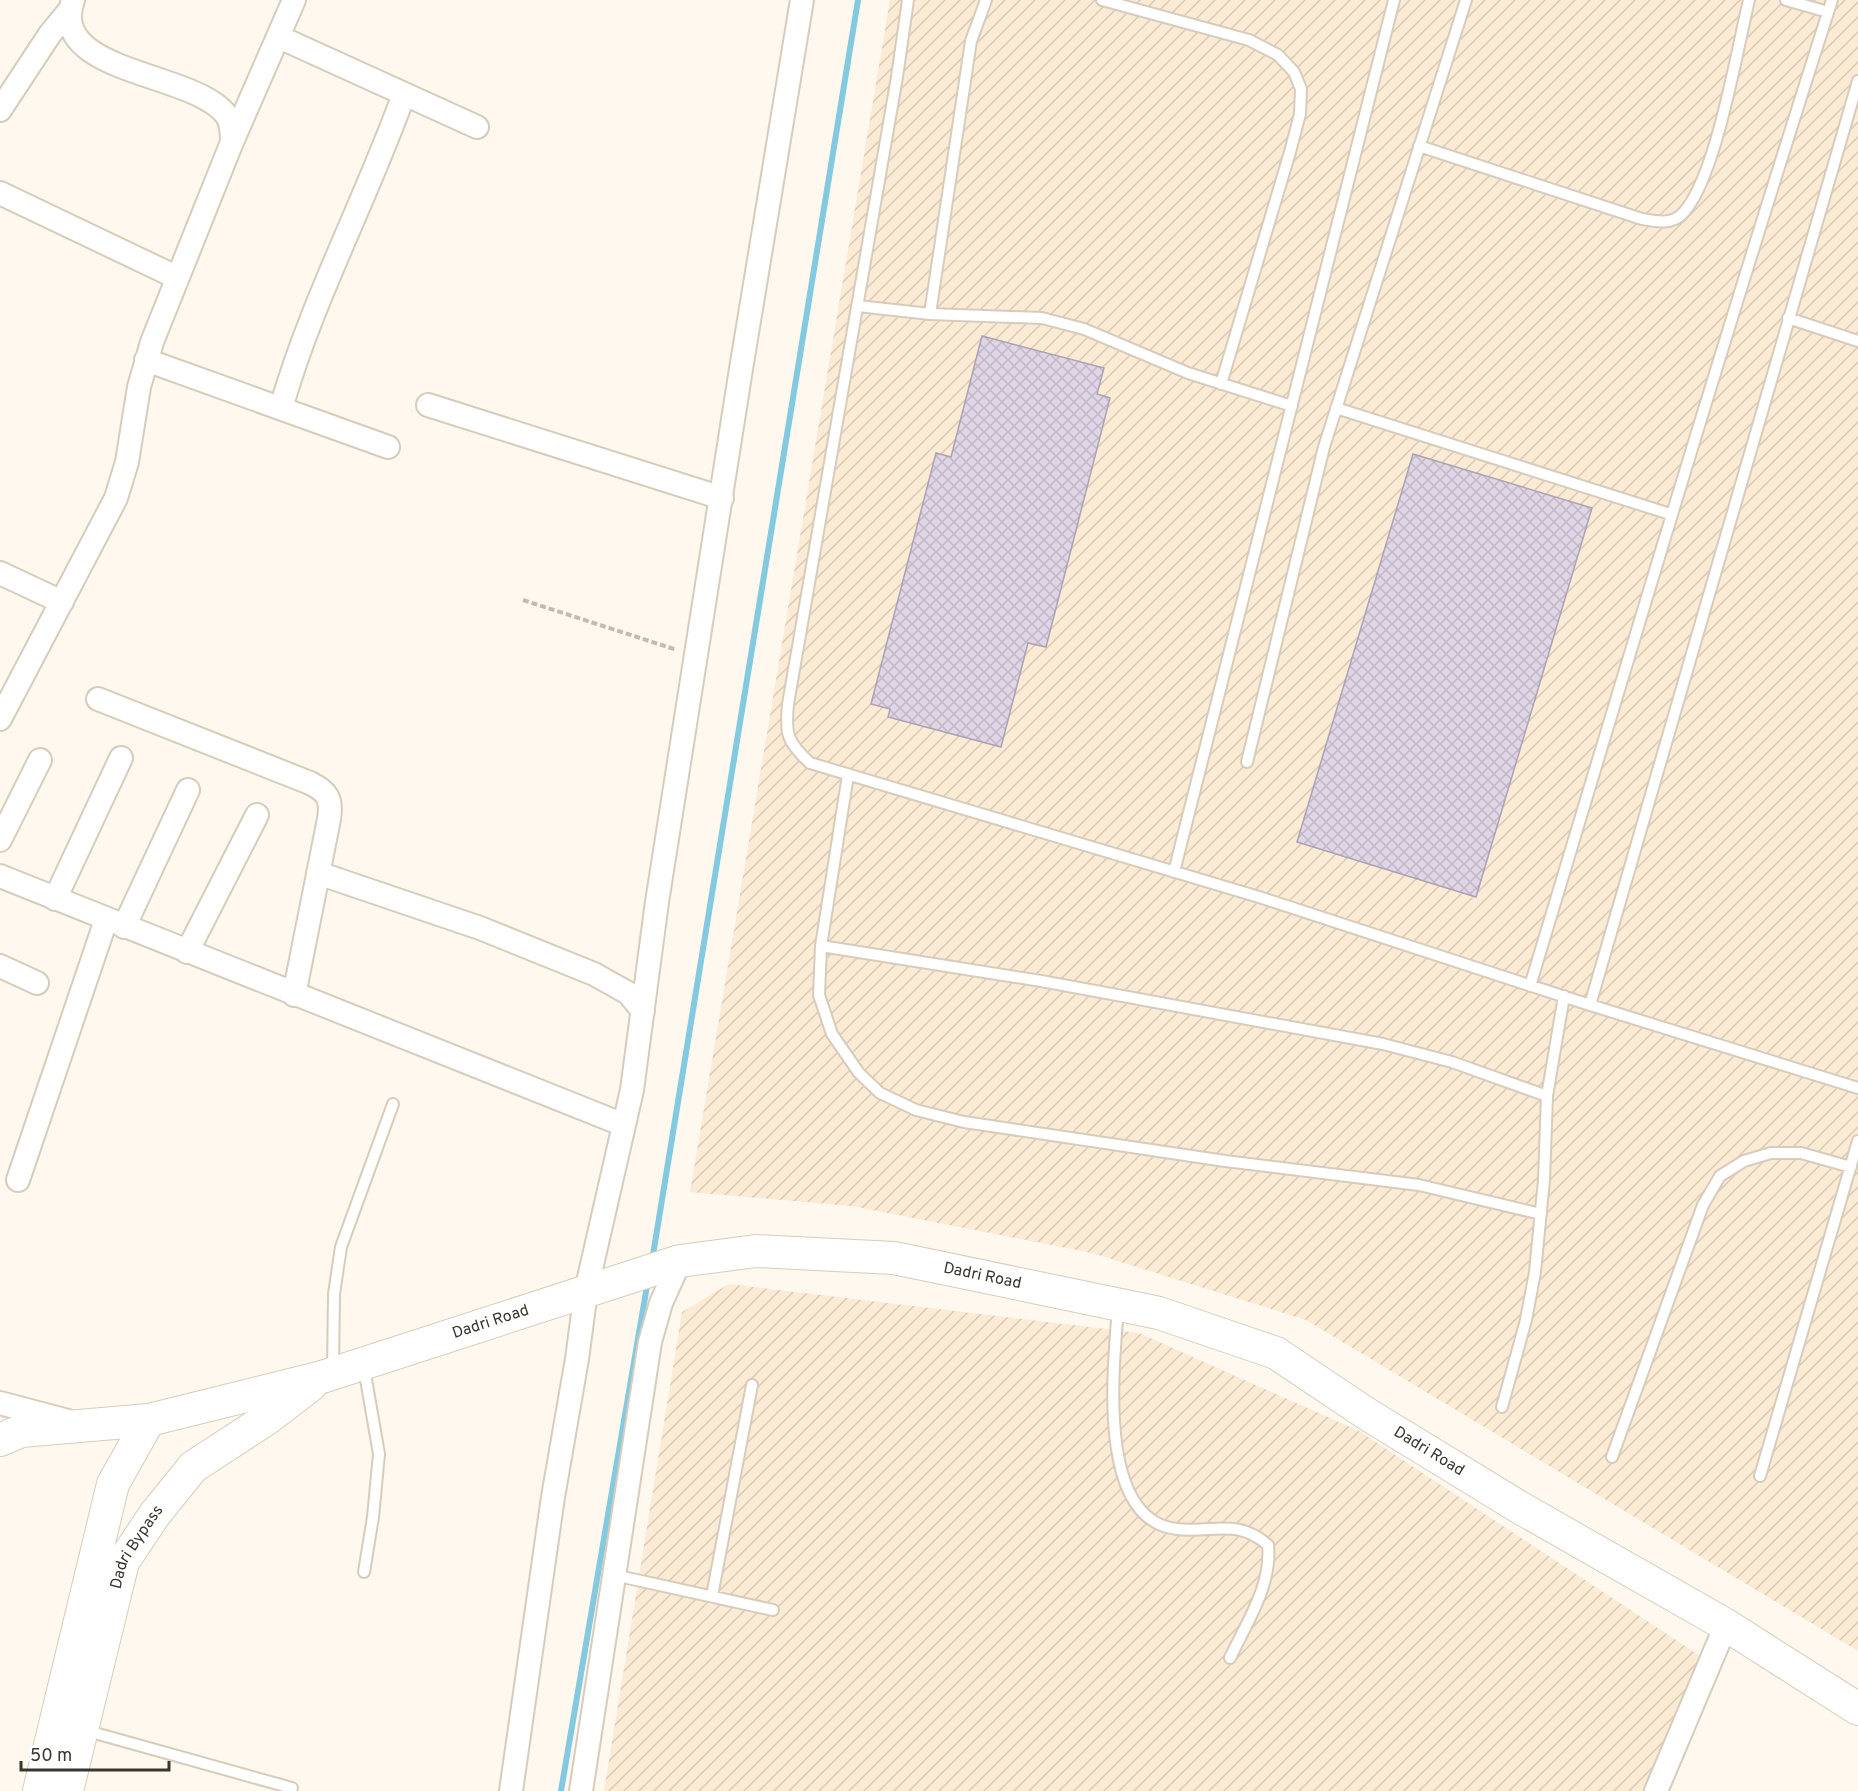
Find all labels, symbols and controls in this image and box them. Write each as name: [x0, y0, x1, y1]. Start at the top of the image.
street label: Dadri Road: [942, 1258, 1023, 1294]
street label: Dadri Road: [450, 1301, 532, 1344]
street label: Dadri Road: [1390, 1423, 1468, 1481]
street label: Dadri Bypass: [107, 1501, 168, 1591]
scale bar: [21, 1734, 170, 1772]
text: 50 m: [30, 1745, 72, 1768]

